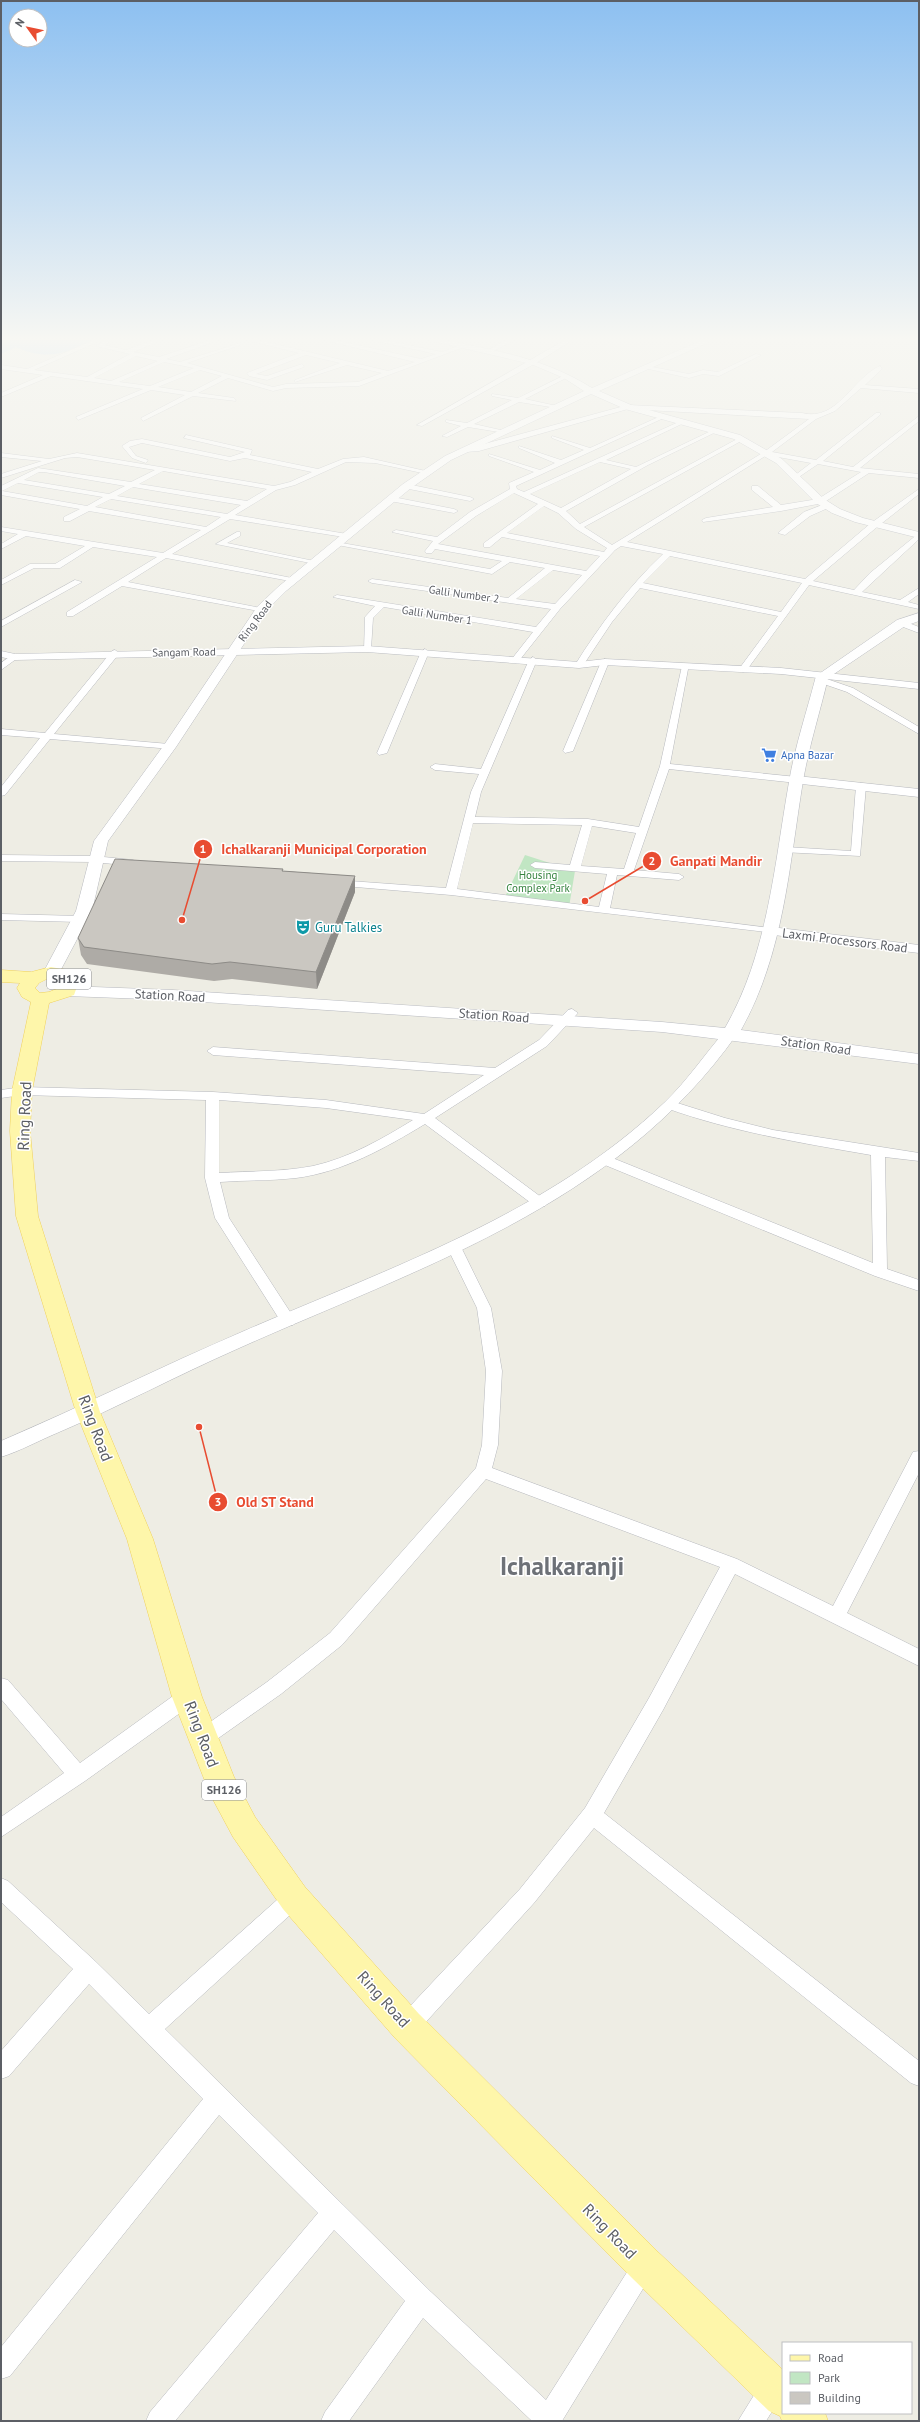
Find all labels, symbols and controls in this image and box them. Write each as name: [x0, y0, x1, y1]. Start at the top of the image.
north arrow: [8, 8, 48, 48]
text: N: [12, 16, 27, 29]
street label: Galli Number 2: [428, 582, 500, 606]
street label: Ring Road: [235, 598, 275, 644]
street label: Galli Number 1: [401, 603, 473, 627]
street label: Sangam Road: [152, 644, 216, 660]
supermarket icon: Apna Bazar: [760, 746, 778, 764]
place label: Apna Bazar: [781, 748, 834, 762]
callout: Ichalkaranji Municipal Corporation: [193, 836, 435, 862]
text: Ichalkaranji Municipal Corporation: [221, 840, 427, 858]
text: 1: [200, 841, 206, 856]
callout: Ganpati Mandir: [642, 848, 770, 874]
text: Ganpati Mandir: [670, 852, 762, 870]
text: 2: [649, 853, 655, 868]
park label: Housing Complex Park: [506, 868, 571, 895]
theatre icon: Guru Talkies: [294, 918, 312, 936]
place label: Guru Talkies: [315, 919, 382, 936]
street label: Laxmi Processors Road: [781, 924, 909, 957]
road number: SH126: [47, 969, 91, 989]
street label: Station Road: [134, 985, 206, 1006]
street label: Station Road: [458, 1005, 530, 1026]
street label: Station Road: [780, 1032, 852, 1059]
street label: Ring Road: [13, 1081, 35, 1151]
street label: Ring Road: [74, 1392, 118, 1464]
callout: Old ST Stand: [208, 1489, 322, 1515]
text: Old ST Stand: [236, 1493, 314, 1511]
text: 3: [215, 1494, 221, 1509]
district label: Ichalkaranji: [500, 1550, 624, 1582]
street label: Ring Road: [180, 1698, 224, 1770]
road number: SH126: [202, 1780, 246, 1800]
street label: Ring Road: [353, 1967, 415, 2031]
street label: Ring Road: [579, 2199, 641, 2263]
legend: [782, 2342, 912, 2414]
text: Road: [818, 2350, 843, 2365]
text: Park: [818, 2370, 840, 2385]
text: Building: [818, 2390, 861, 2405]

